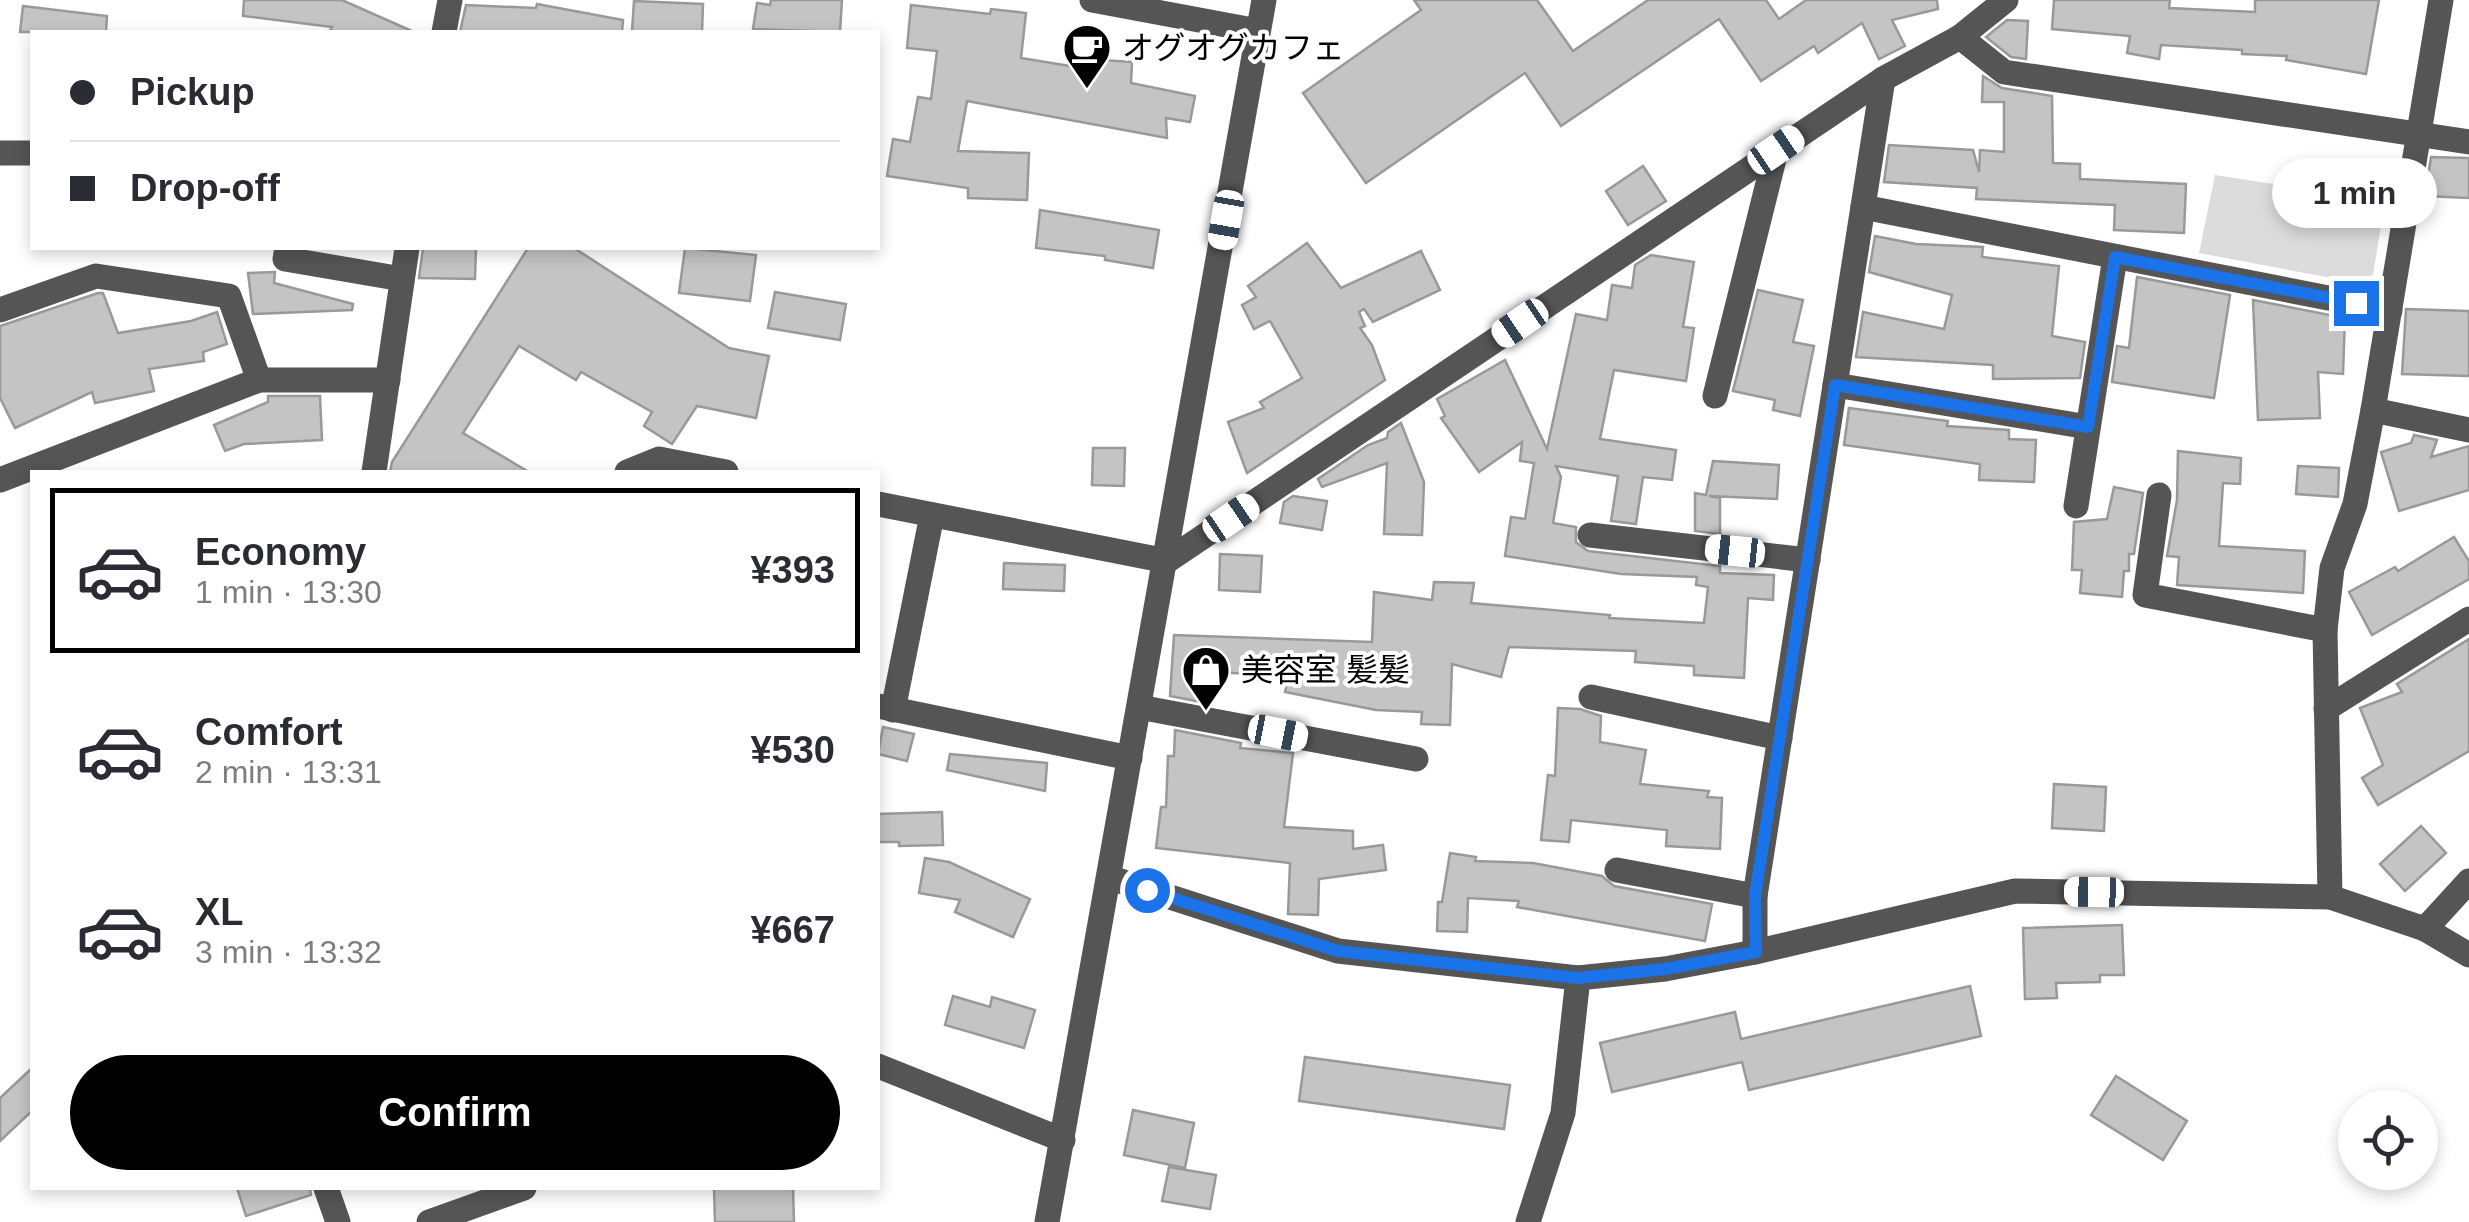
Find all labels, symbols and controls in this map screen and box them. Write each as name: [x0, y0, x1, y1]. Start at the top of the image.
cafe icon: オグオグカフェ: [1061, 22, 1113, 90]
place label: オグオグカフェ: [1122, 30, 1345, 66]
text: Pickup: [130, 71, 255, 113]
car: [1743, 121, 1809, 179]
callout: 1 min: [2274, 158, 2438, 228]
text: Drop-off: [130, 167, 280, 209]
text: 1 min: [2313, 175, 2396, 211]
car: [1206, 188, 1246, 252]
route end: [2334, 281, 2379, 326]
car: [1487, 294, 1553, 352]
car: [1198, 489, 1264, 547]
icon: car: [75, 526, 165, 616]
text: Economy: [195, 531, 366, 573]
car: [1704, 533, 1766, 569]
text: ¥393: [750, 549, 835, 591]
text: 1 min · 13:30: [195, 574, 382, 610]
shop icon: 美容室 髪髪: [1180, 644, 1232, 712]
place label: 美容室 髪髪: [1241, 652, 1410, 688]
icon: car: [75, 706, 165, 796]
text: Comfort: [195, 711, 343, 753]
car: [1246, 713, 1310, 753]
text: ¥530: [750, 729, 835, 771]
text: 2 min · 13:31: [195, 754, 382, 790]
route start: [1125, 868, 1170, 913]
car: [2064, 876, 2124, 908]
icon: car: [75, 886, 165, 976]
text: XL: [195, 891, 244, 933]
text: ¥667: [750, 909, 835, 951]
text: 3 min · 13:32: [195, 934, 382, 970]
button: Confirm: [70, 1055, 840, 1170]
map controls: [2338, 1090, 2438, 1190]
button: locate: [2338, 1090, 2438, 1190]

